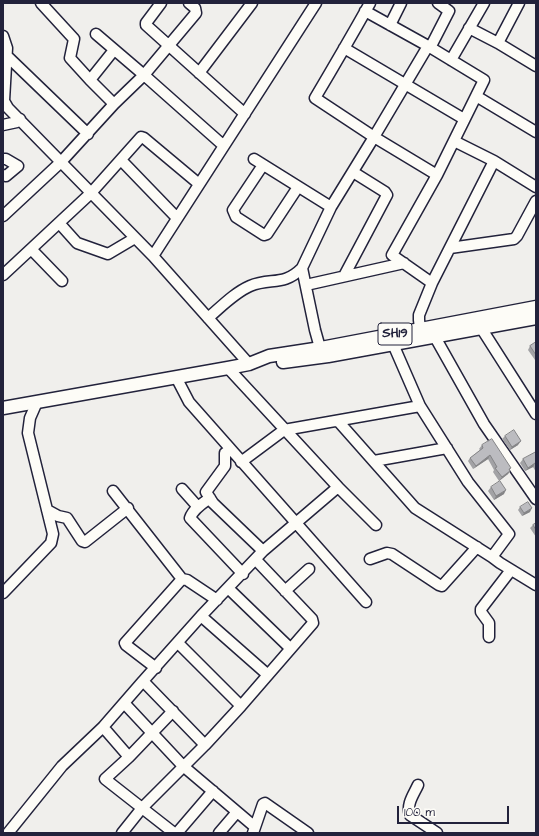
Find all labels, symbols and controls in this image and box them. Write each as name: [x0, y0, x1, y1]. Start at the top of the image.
road number: SH19: [378, 323, 412, 345]
scale bar: [399, 798, 511, 824]
text: 100 m: [404, 804, 435, 821]

